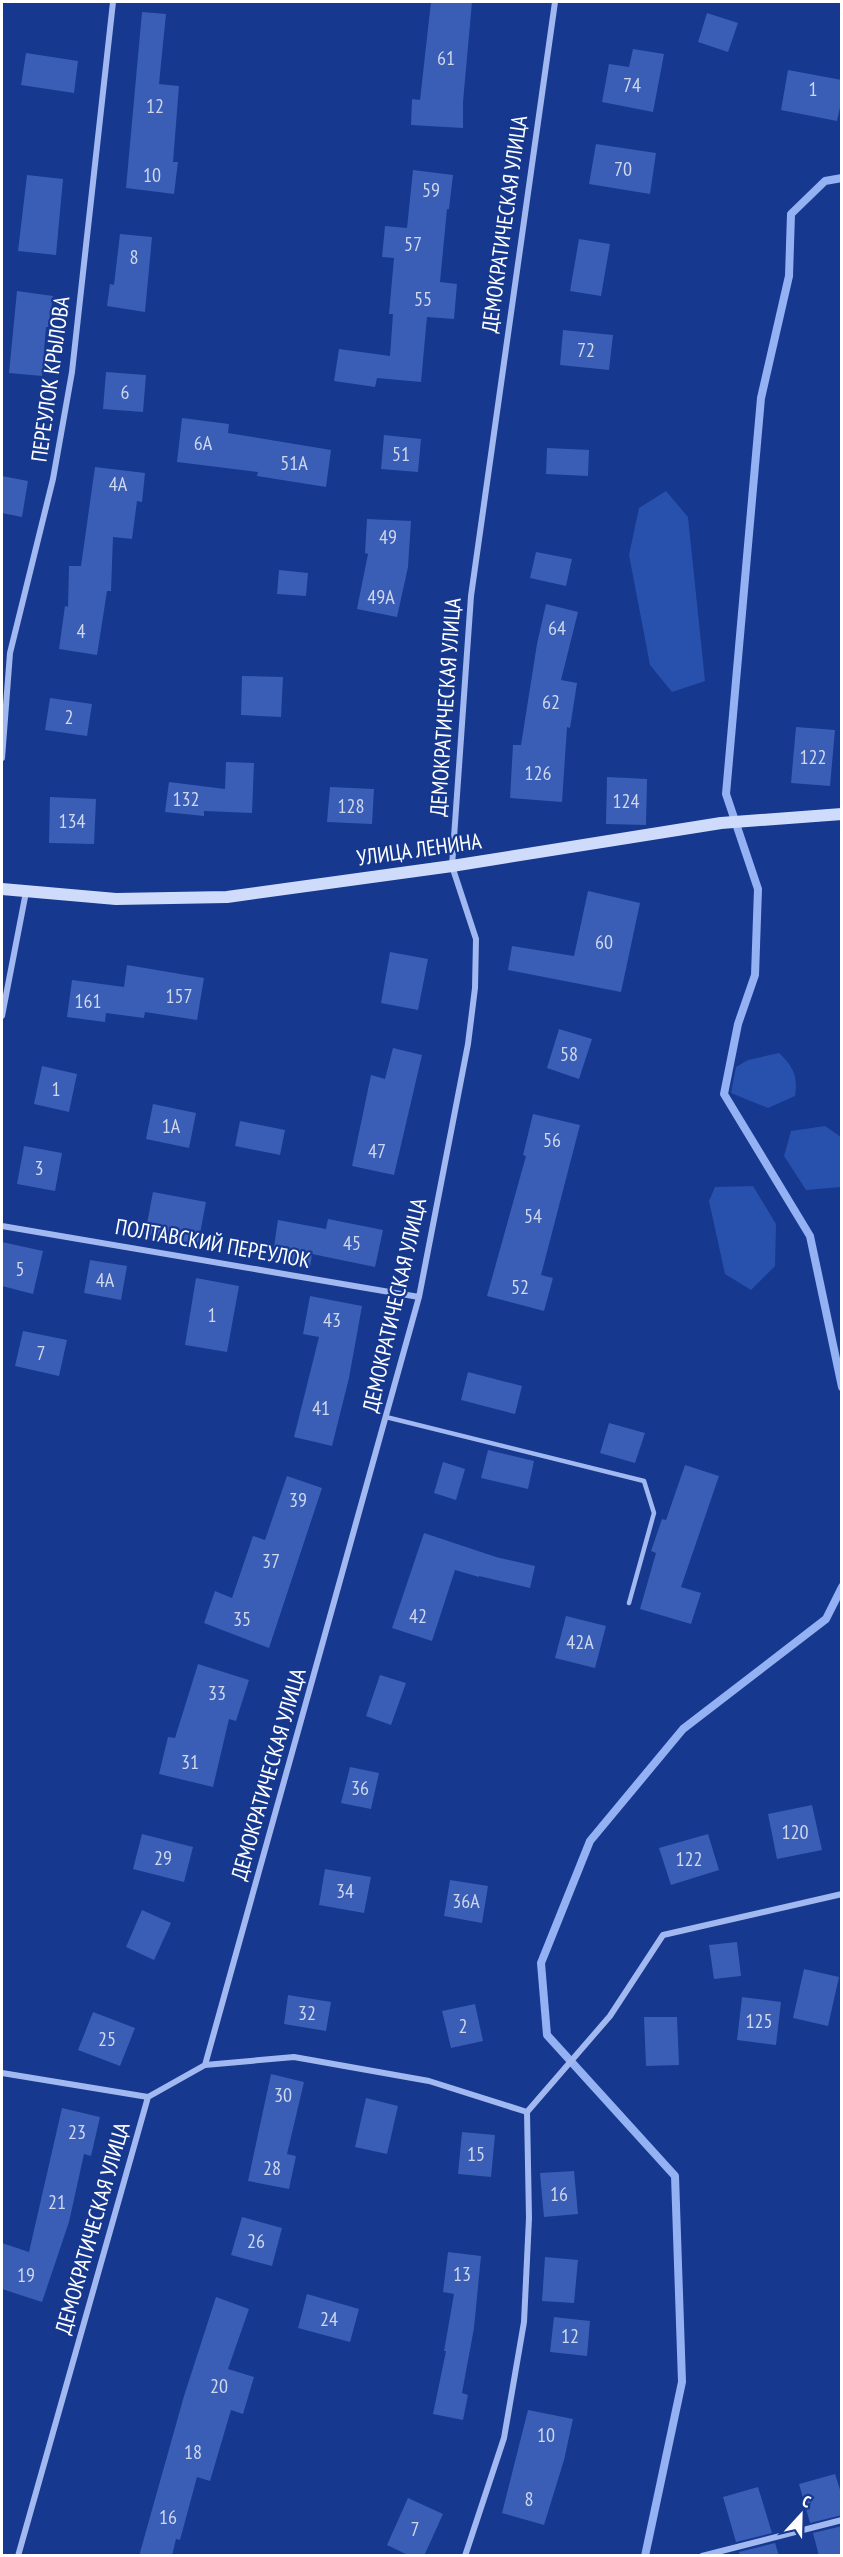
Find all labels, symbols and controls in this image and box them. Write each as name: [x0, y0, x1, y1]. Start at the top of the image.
house number: 61: [437, 45, 455, 71]
house number: 74: [623, 72, 641, 98]
house number: 1: [809, 76, 818, 102]
house number: 12: [146, 93, 164, 119]
street label: ДЕМОКРАТИЧЕСКАЯ УЛИЦА: [475, 113, 533, 334]
house number: 70: [614, 156, 632, 182]
house number: 10: [143, 162, 161, 188]
house number: 59: [422, 177, 440, 203]
house number: 57: [404, 231, 422, 257]
house number: 8: [130, 244, 139, 270]
house number: 55: [414, 286, 432, 312]
street label: ПЕРЕУЛОК КРЫЛОВА: [25, 294, 76, 464]
house number: 72: [577, 337, 595, 363]
house number: 6: [121, 379, 130, 405]
house number: 6А: [194, 430, 213, 456]
house number: 51: [392, 441, 410, 467]
house number: 51А: [280, 450, 308, 476]
house number: 4А: [109, 471, 128, 497]
house number: 49: [379, 524, 397, 550]
house number: 49А: [367, 584, 395, 610]
street label: ДЕМОКРАТИЧЕСКАЯ УЛИЦА: [423, 596, 467, 817]
house number: 64: [548, 615, 566, 641]
house number: 4: [77, 618, 86, 644]
house number: 62: [542, 689, 560, 715]
house number: 2: [65, 704, 74, 730]
house number: 122: [800, 744, 827, 770]
house number: 126: [525, 760, 552, 786]
house number: 132: [173, 786, 200, 812]
house number: 124: [613, 788, 640, 814]
house number: 128: [338, 793, 365, 819]
house number: 134: [59, 808, 86, 834]
street label: УЛИЦА ЛЕНИНА: [355, 826, 484, 872]
house number: 60: [595, 929, 613, 955]
house number: 157: [166, 983, 193, 1009]
house number: 161: [75, 988, 102, 1014]
house number: 58: [560, 1041, 578, 1067]
house number: 1: [52, 1076, 61, 1102]
house number: 1А: [162, 1113, 181, 1139]
house number: 56: [543, 1127, 561, 1153]
house number: 47: [368, 1138, 386, 1164]
house number: 3: [35, 1155, 44, 1181]
street label: ДЕМОКРАТИЧЕСКАЯ УЛИЦА: [356, 1195, 432, 1415]
house number: 54: [524, 1203, 542, 1229]
street label: ПОЛТАВСКИЙ ПЕРЕУЛОК: [113, 1212, 313, 1274]
house number: 45: [343, 1230, 361, 1256]
house number: 5: [16, 1256, 25, 1282]
house number: 4А: [96, 1267, 115, 1293]
house number: 52: [511, 1274, 529, 1300]
house number: 1: [208, 1302, 217, 1328]
house number: 43: [323, 1307, 341, 1333]
house number: 7: [37, 1340, 46, 1366]
house number: 41: [312, 1395, 330, 1421]
house number: 39: [289, 1487, 307, 1513]
house number: 37: [262, 1548, 280, 1574]
house number: 42: [409, 1603, 427, 1629]
house number: 35: [233, 1606, 251, 1632]
house number: 42А: [566, 1629, 594, 1655]
street label: ДЕМОКРАТИЧЕСКАЯ УЛИЦА: [224, 1664, 312, 1883]
house number: 33: [208, 1680, 226, 1706]
house number: 31: [181, 1749, 199, 1775]
house number: 36: [351, 1775, 369, 1801]
house number: 120: [782, 1819, 809, 1845]
house number: 29: [154, 1845, 172, 1871]
house number: 122: [676, 1846, 703, 1872]
house number: 34: [336, 1878, 354, 1904]
house number: 36А: [452, 1888, 480, 1914]
house number: 32: [298, 2000, 316, 2026]
house number: 125: [746, 2008, 773, 2034]
house number: 2: [459, 2013, 468, 2039]
house number: 25: [98, 2026, 116, 2052]
house number: 30: [274, 2082, 292, 2108]
street label: ДЕМОКРАТИЧЕСКАЯ УЛИЦА: [48, 2118, 136, 2337]
house number: 23: [68, 2119, 86, 2145]
house number: 15: [467, 2141, 485, 2167]
house number: 28: [263, 2155, 281, 2181]
house number: 16: [550, 2181, 568, 2207]
house number: 21: [48, 2189, 66, 2215]
house number: 26: [247, 2228, 265, 2254]
house number: 13: [453, 2261, 471, 2287]
house number: 19: [17, 2262, 35, 2288]
house number: 24: [320, 2306, 338, 2332]
house number: 12: [561, 2323, 579, 2349]
house number: 20: [210, 2373, 228, 2399]
house number: 10: [537, 2422, 555, 2448]
house number: 18: [184, 2439, 202, 2465]
north arrow: [771, 2485, 831, 2545]
house number: 8: [525, 2486, 534, 2512]
text: С: [799, 2490, 814, 2512]
house number: 16: [159, 2504, 177, 2530]
house number: 7: [411, 2516, 420, 2542]

